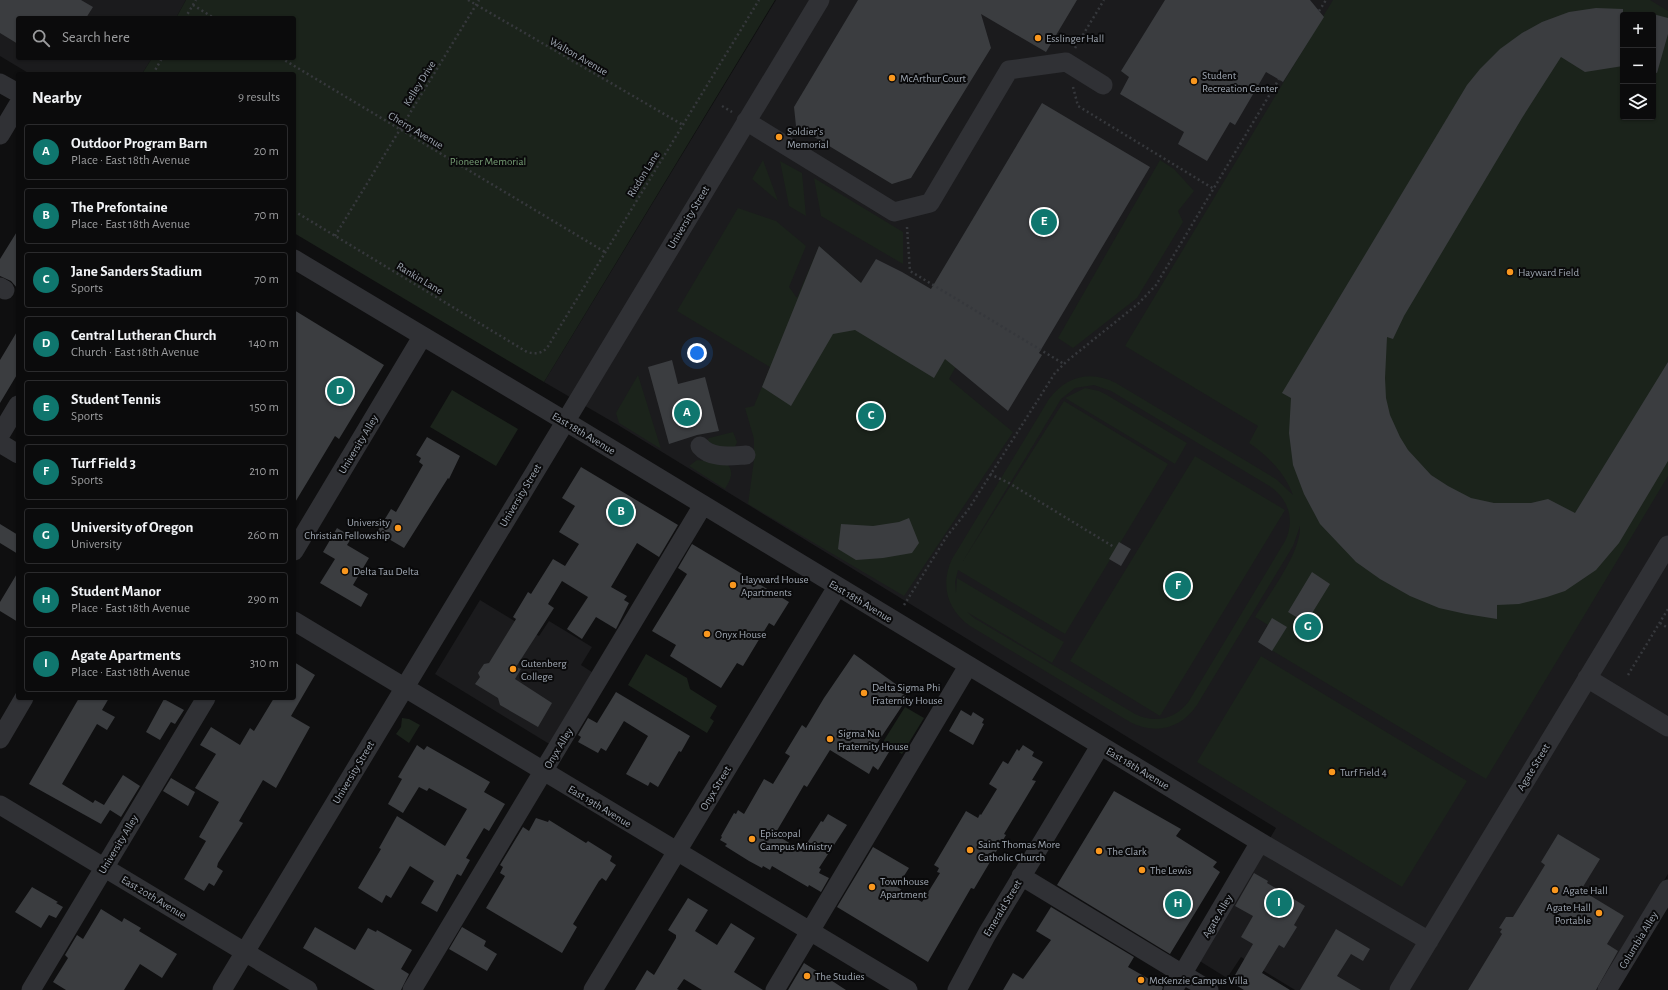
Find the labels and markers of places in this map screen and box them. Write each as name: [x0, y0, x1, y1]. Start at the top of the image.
marker: Esslinger Hall: [1033, 33, 1043, 43]
place label: Esslinger Hall: [1046, 33, 1104, 44]
place label: Student Recreation Center: [1202, 70, 1278, 94]
marker: McArthur Court: [887, 73, 897, 83]
place label: McArthur Court: [900, 73, 967, 84]
marker: Student Recreation Center: [1189, 76, 1199, 86]
place label: Soldier’s Memorial: [787, 126, 829, 150]
marker: Soldier’s Memorial: [774, 132, 784, 142]
pin: E: [1031, 207, 1057, 237]
marker: Hayward Field: [1505, 267, 1515, 277]
place label: Hayward Field: [1518, 267, 1579, 278]
pin: D: [327, 376, 353, 406]
pin: A: [674, 398, 700, 428]
pin: C: [858, 401, 884, 431]
pin: B: [608, 497, 634, 527]
place label: University Christian Fellowship: [304, 517, 390, 541]
marker: University Christian Fellowship: [393, 523, 403, 533]
marker: Delta Tau Delta: [340, 566, 350, 576]
place label: Delta Tau Delta: [353, 566, 419, 577]
pin: F: [1165, 571, 1191, 601]
place label: Hayward House Apartments: [741, 574, 809, 598]
marker: Hayward House Apartments: [728, 580, 738, 590]
pin: G: [1295, 612, 1321, 642]
marker: Onyx House: [702, 629, 712, 639]
place label: Onyx House: [715, 629, 766, 640]
place label: Gutenberg College: [521, 658, 567, 682]
marker: Gutenberg College: [508, 664, 518, 674]
place label: Delta Sigma Phi Fraternity House: [872, 682, 943, 706]
marker: Delta Sigma Phi Fraternity House: [859, 688, 869, 698]
place label: Sigma Nu Fraternity House: [838, 728, 909, 752]
marker: Sigma Nu Fraternity House: [825, 734, 835, 744]
marker: Turf Field 4: [1327, 767, 1337, 777]
place label: Turf Field 4: [1340, 767, 1387, 778]
place label: Episcopal Campus Ministry: [760, 828, 833, 852]
marker: Episcopal Campus Ministry: [747, 834, 757, 844]
place label: Saint Thomas More Catholic Church: [978, 839, 1060, 863]
marker: Saint Thomas More Catholic Church: [965, 845, 975, 855]
marker: The Clark: [1094, 846, 1104, 856]
place label: The Clark: [1107, 846, 1147, 857]
marker: The Lewis: [1137, 865, 1147, 875]
place label: The Lewis: [1150, 865, 1192, 876]
place label: Townhouse Apartment: [880, 876, 929, 900]
marker: Townhouse Apartment: [867, 882, 877, 892]
marker: Agate Hall: [1550, 885, 1560, 895]
place label: Agate Hall: [1563, 885, 1608, 896]
pin: I: [1266, 888, 1292, 918]
pin: H: [1165, 889, 1191, 919]
place label: Agate Hall Portable: [1546, 902, 1591, 926]
marker: Agate Hall Portable: [1594, 908, 1604, 918]
marker: The Studies: [802, 971, 812, 981]
place label: The Studies: [815, 971, 865, 982]
marker: McKenzie Campus Villa: [1136, 975, 1146, 985]
place label: McKenzie Campus Villa: [1149, 975, 1248, 986]

